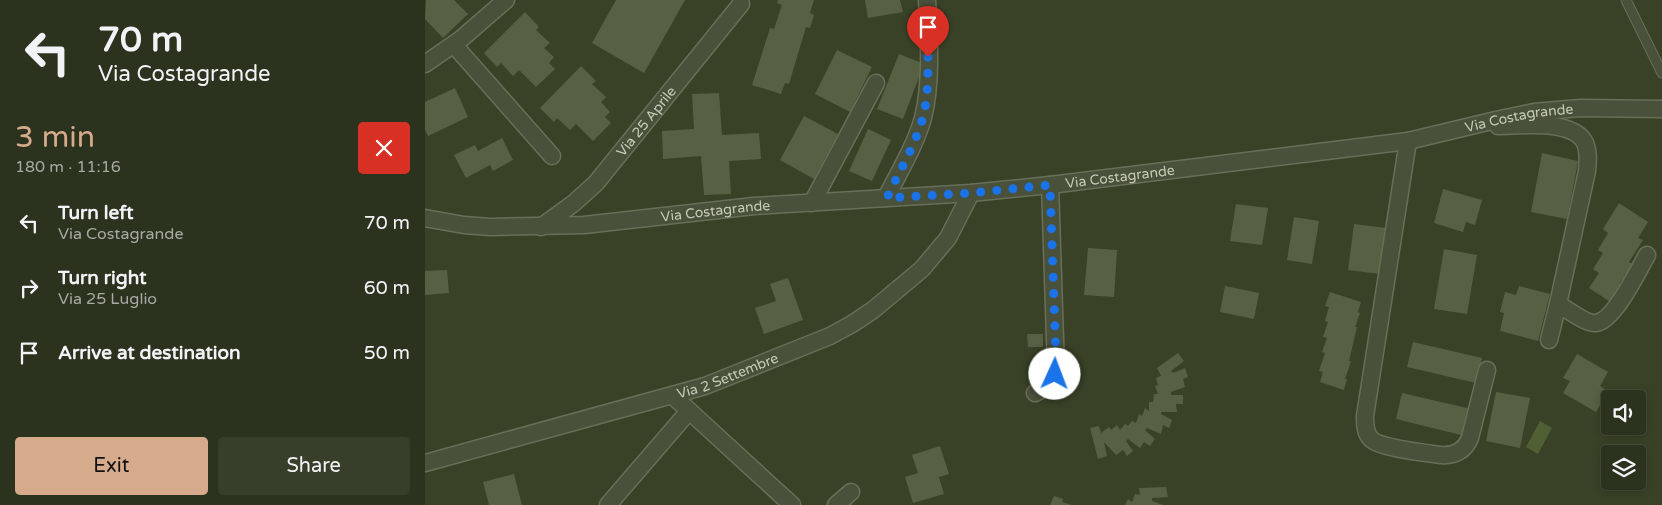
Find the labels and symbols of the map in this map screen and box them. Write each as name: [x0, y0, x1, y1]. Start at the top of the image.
pin: [907, 6, 949, 57]
street label: Via 25 Aprile: [613, 83, 680, 160]
street label: Via Costagrande: [1463, 101, 1574, 136]
street label: Via Costagrande: [1064, 162, 1176, 192]
street label: Via Costagrande: [660, 197, 771, 225]
position arrow: [1028, 347, 1080, 399]
street label: Via 2 Settembre: [675, 350, 781, 402]

